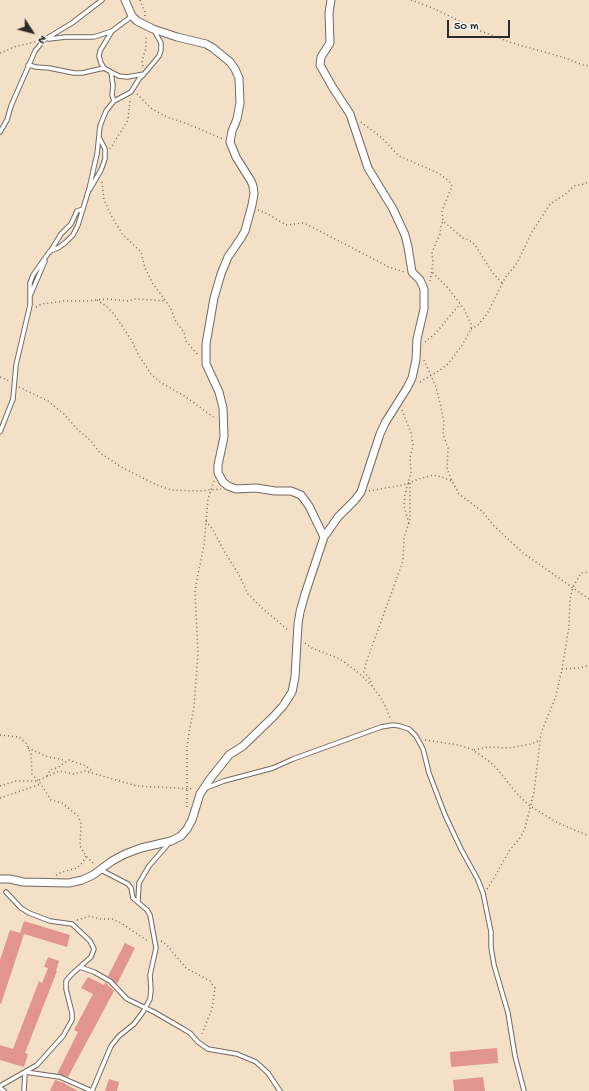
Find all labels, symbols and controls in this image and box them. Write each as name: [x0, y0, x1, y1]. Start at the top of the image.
north arrow: [12, 12, 52, 52]
scale bar: [449, 12, 512, 38]
text: 50 m: [454, 20, 479, 34]
text: N: [35, 33, 49, 45]

